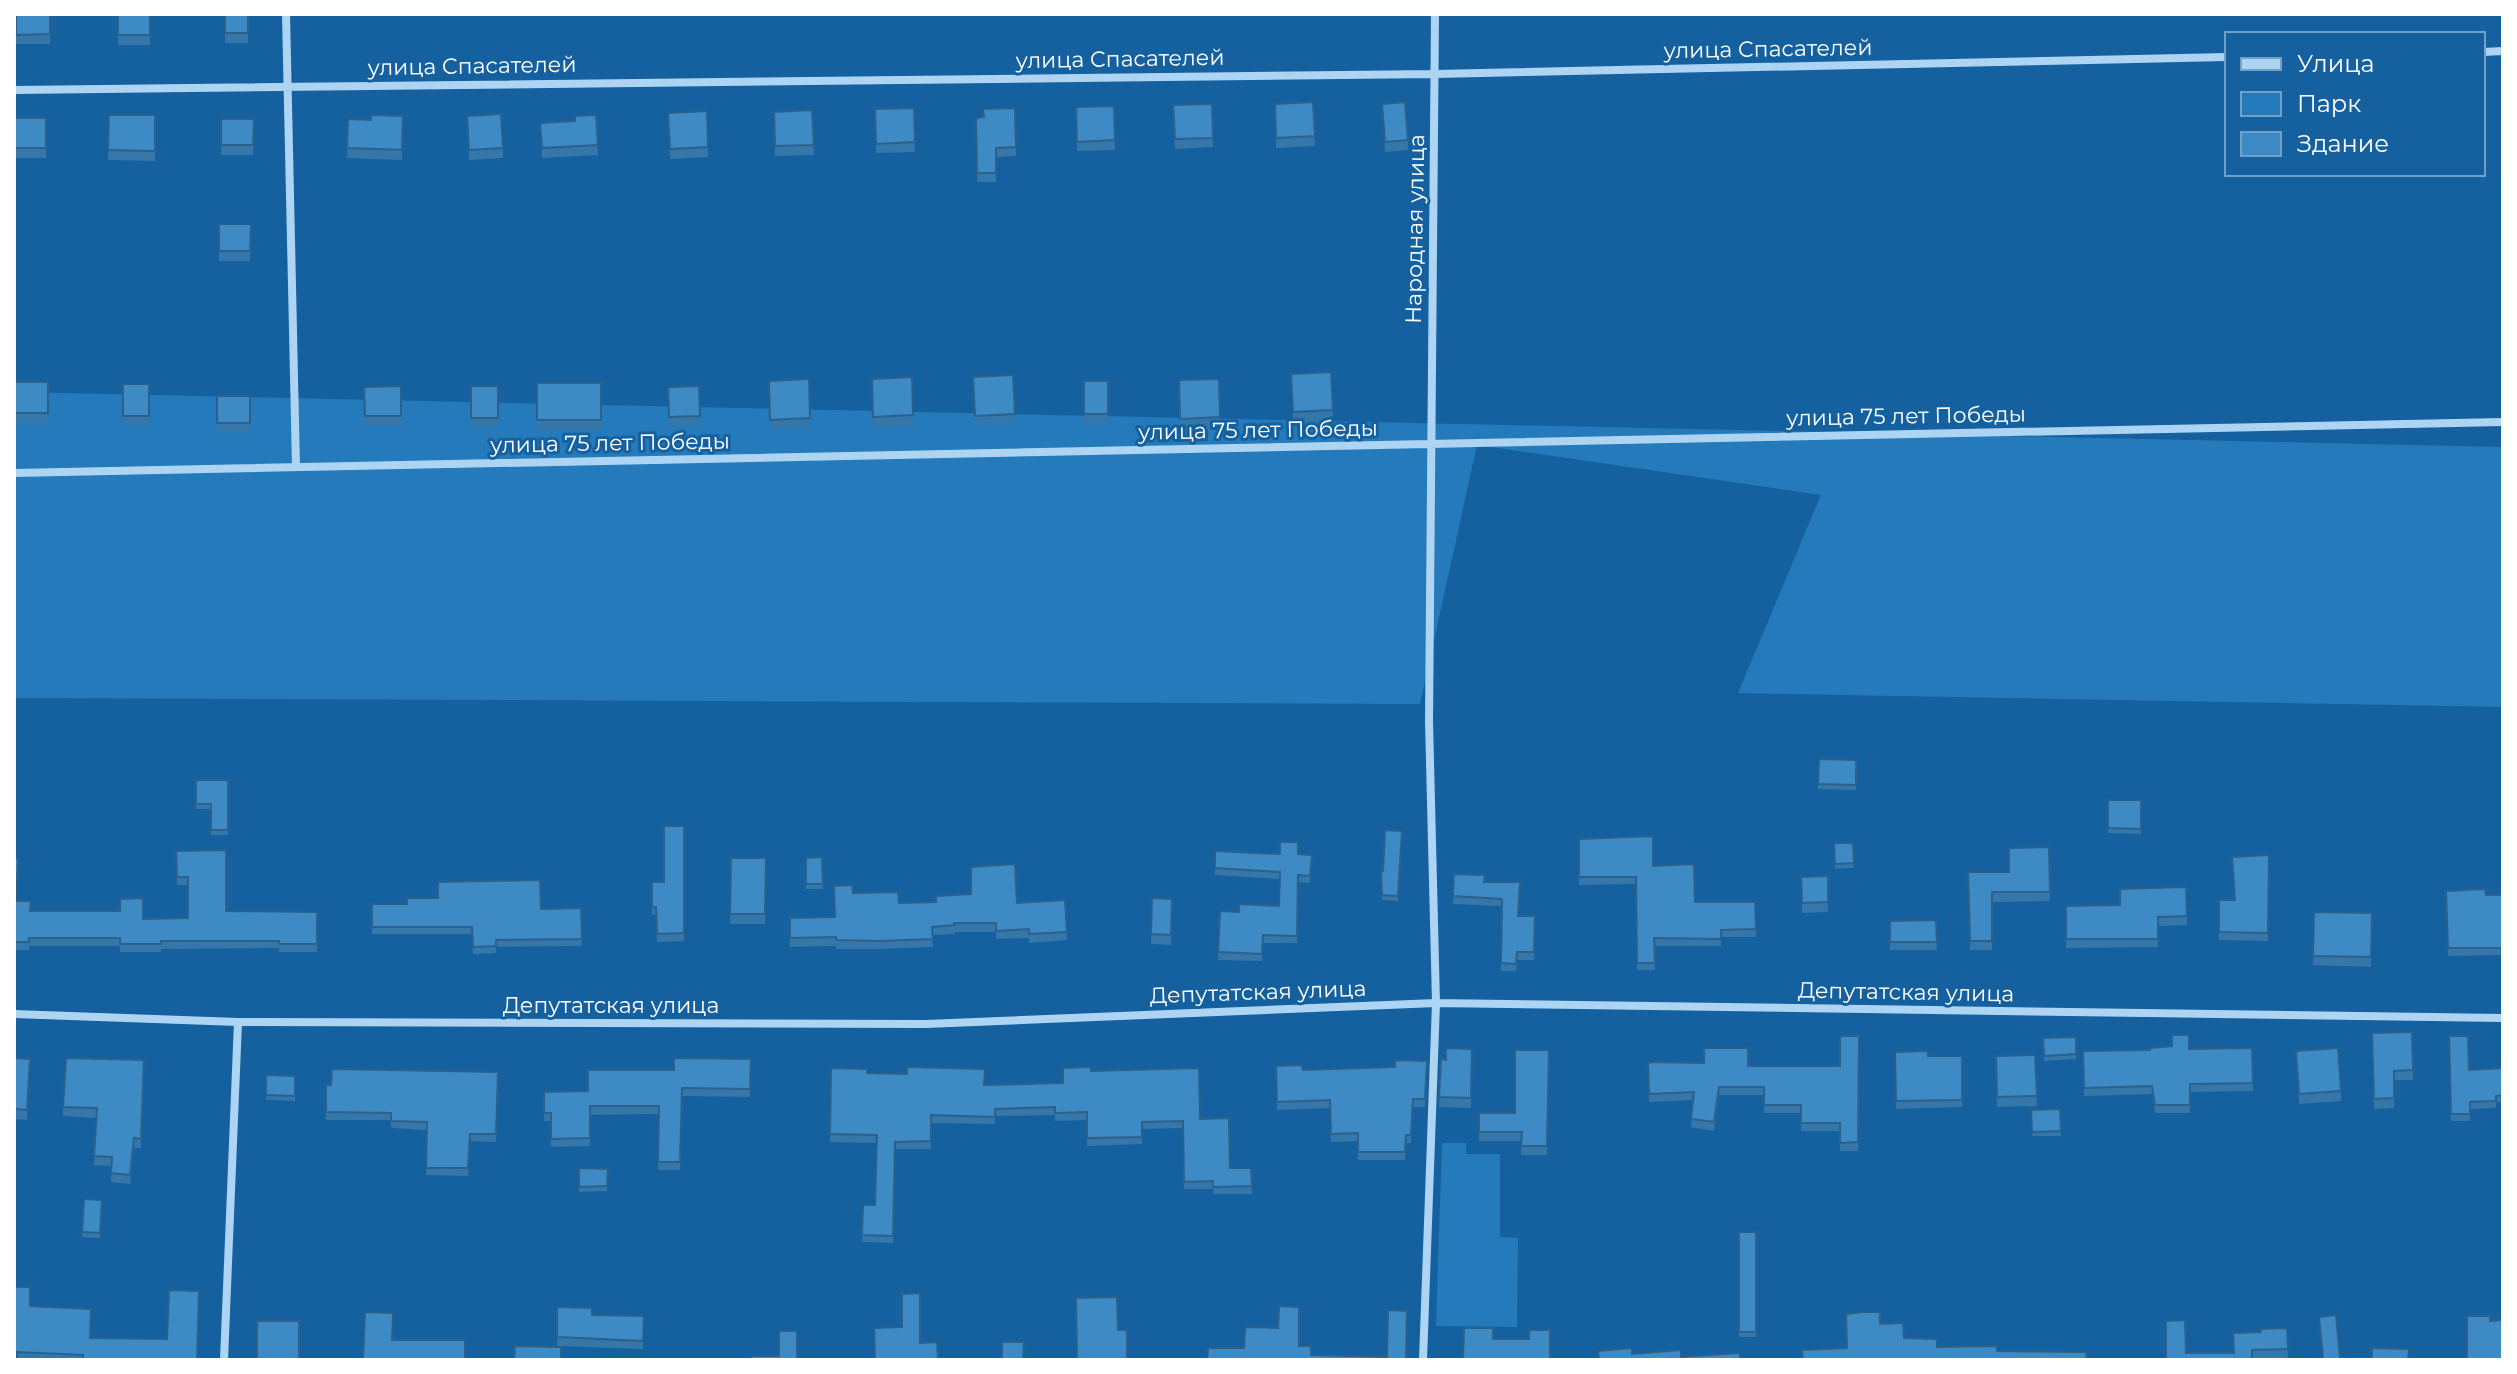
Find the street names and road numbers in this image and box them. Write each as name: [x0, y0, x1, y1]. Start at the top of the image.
street label: улица Спасателей: [1662, 34, 1873, 64]
street label: улица Спасателей: [1014, 44, 1225, 74]
street label: улица Спасателей: [366, 51, 577, 81]
street label: Народная улица: [1400, 134, 1430, 324]
street label: улица 75 лет Победы: [1785, 400, 2026, 432]
street label: улица 75 лет Победы: [1137, 414, 1378, 446]
street label: улица 75 лет Победы: [489, 427, 730, 459]
street label: Депутатская улица: [1149, 975, 1367, 1009]
street label: Депутатская улица: [1798, 977, 2014, 1007]
street label: Депутатская улица: [503, 992, 719, 1019]

